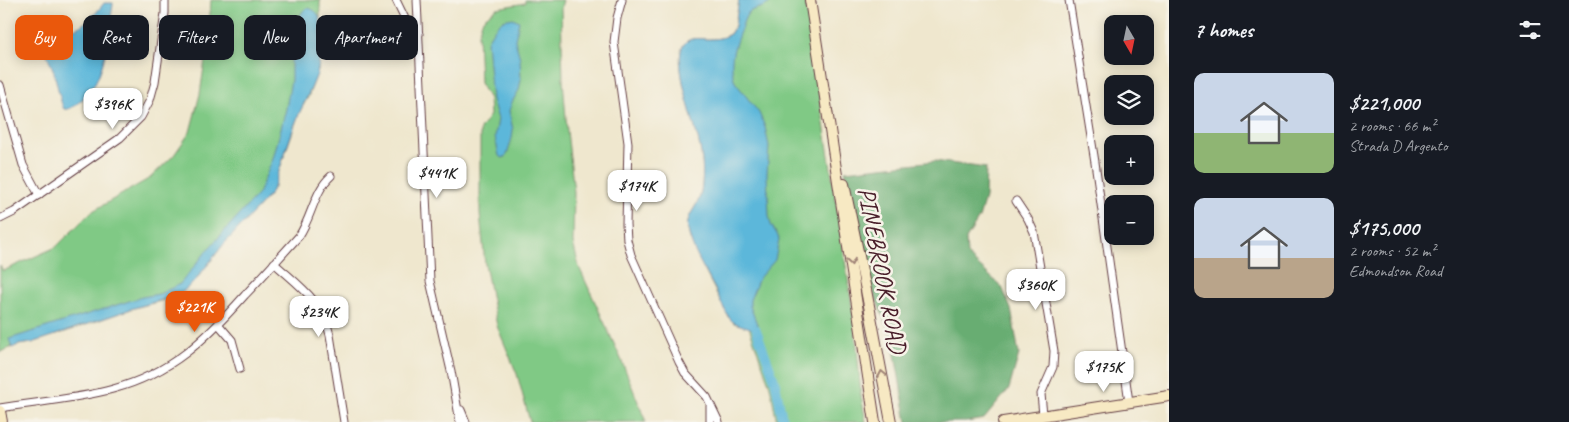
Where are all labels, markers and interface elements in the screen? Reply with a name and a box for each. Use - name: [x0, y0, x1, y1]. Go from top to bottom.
- chip: Buy: [15, 15, 73, 60]
- chip: Rent: [83, 15, 149, 60]
- chip: Filters: [159, 15, 234, 60]
- chip: New: [244, 15, 306, 60]
- chip: Apartment: [316, 15, 418, 60]
- north arrow: [1104, 15, 1154, 65]
- map controls: [1104, 15, 1154, 245]
- icon: filters: [1516, 16, 1544, 44]
- text: 7 homes: [1194, 17, 1253, 43]
- button: layers: [1104, 75, 1154, 125]
- pin: $396K: [78, 88, 148, 130]
- text: $221,000: [1349, 90, 1419, 116]
- icon: home: [1234, 93, 1294, 153]
- text: $396K: [94, 94, 132, 114]
- text: 2 rooms · 66 m²: [1349, 116, 1435, 136]
- button: +: [1104, 135, 1154, 185]
- text: Strada D Argento: [1349, 136, 1448, 156]
- pin: $441K: [402, 156, 472, 199]
- text: $441K: [419, 163, 455, 183]
- pin: $174K: [602, 170, 672, 212]
- text: $174K: [619, 176, 655, 196]
- street label: PINEBROOK ROAD: [850, 185, 914, 358]
- button: −: [1104, 195, 1154, 245]
- text: $175,000: [1349, 215, 1419, 241]
- icon: home: [1234, 218, 1294, 278]
- text: 2 rooms · 52 m²: [1349, 241, 1435, 261]
- one-way arrow: [845, 257, 855, 266]
- text: Edmondson Road: [1349, 261, 1442, 281]
- pin: $360K: [1001, 268, 1071, 311]
- text: $360K: [1017, 275, 1055, 295]
- pin: $221K: [160, 290, 230, 333]
- pin: $234K: [284, 296, 354, 338]
- text: $221K: [177, 297, 213, 317]
- text: $234K: [301, 302, 337, 322]
- pin: $175K: [1069, 350, 1139, 393]
- text: $175K: [1086, 357, 1122, 377]
- one-way arrow: [877, 370, 888, 379]

